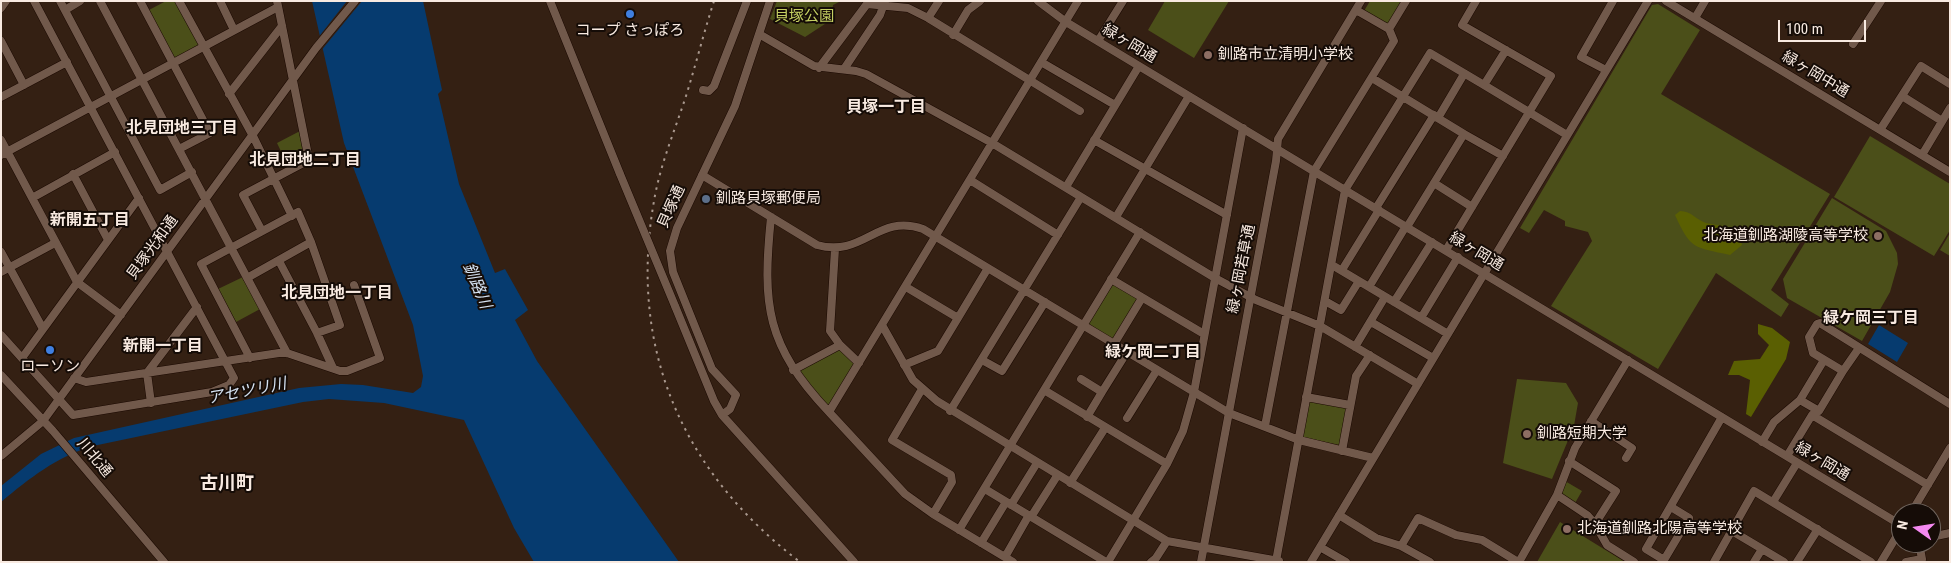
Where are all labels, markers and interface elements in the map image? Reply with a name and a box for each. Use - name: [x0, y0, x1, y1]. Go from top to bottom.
- marker: コープ さっぽろ: [624, 8, 636, 20]
- park label: 貝塚公園: [774, 8, 834, 26]
- scale bar: [1781, 10, 1868, 42]
- text: 100 m: [1786, 20, 1823, 38]
- street label: 緑ヶ岡通: [1099, 21, 1159, 67]
- place label: コープ さっぽろ: [576, 22, 684, 40]
- place label: 釧路市立清明小学校: [1218, 46, 1353, 64]
- street label: 緑ヶ岡中通: [1778, 48, 1852, 102]
- marker: 釧路市立清明小学校: [1202, 49, 1214, 61]
- district label: 貝塚一丁目: [846, 98, 926, 118]
- district label: 北見団地三丁目: [126, 119, 238, 139]
- district label: 北見団地二丁目: [249, 151, 361, 171]
- street label: 貝塚通: [655, 183, 689, 231]
- place label: 釧路貝塚郵便局: [716, 190, 821, 208]
- marker: 釧路貝塚郵便局: [700, 193, 712, 205]
- district label: 新開五丁目: [50, 211, 130, 231]
- street label: 貝塚光和通: [124, 212, 182, 284]
- street label: 緑ヶ岡若草通: [1225, 223, 1259, 315]
- place label: 北海道釧路湖陵高等学校: [1703, 227, 1868, 245]
- street label: 緑ヶ岡通: [1446, 229, 1506, 275]
- marker: 北海道釧路湖陵高等学校: [1872, 230, 1884, 242]
- water label: 釧路川: [458, 260, 494, 312]
- district label: 北見団地一丁目: [281, 284, 393, 304]
- district label: 緑ケ岡三丁目: [1823, 309, 1919, 329]
- district label: 新開一丁目: [123, 337, 203, 357]
- district label: 緑ケ岡二丁目: [1105, 343, 1201, 363]
- marker: ローソン: [44, 344, 56, 356]
- place label: ローソン: [20, 358, 80, 376]
- water label: アセツリ川: [206, 375, 288, 409]
- place label: 釧路短期大学: [1537, 425, 1627, 443]
- marker: 釧路短期大学: [1521, 428, 1533, 440]
- street label: 川北通: [73, 435, 115, 481]
- street label: 緑ヶ岡通: [1792, 439, 1852, 485]
- district label: 古川町: [200, 473, 254, 495]
- north arrow: [1891, 503, 1941, 553]
- text: N: [1894, 519, 1911, 531]
- place label: 北海道釧路北陽高等学校: [1577, 520, 1742, 538]
- marker: 北海道釧路北陽高等学校: [1561, 523, 1573, 535]

